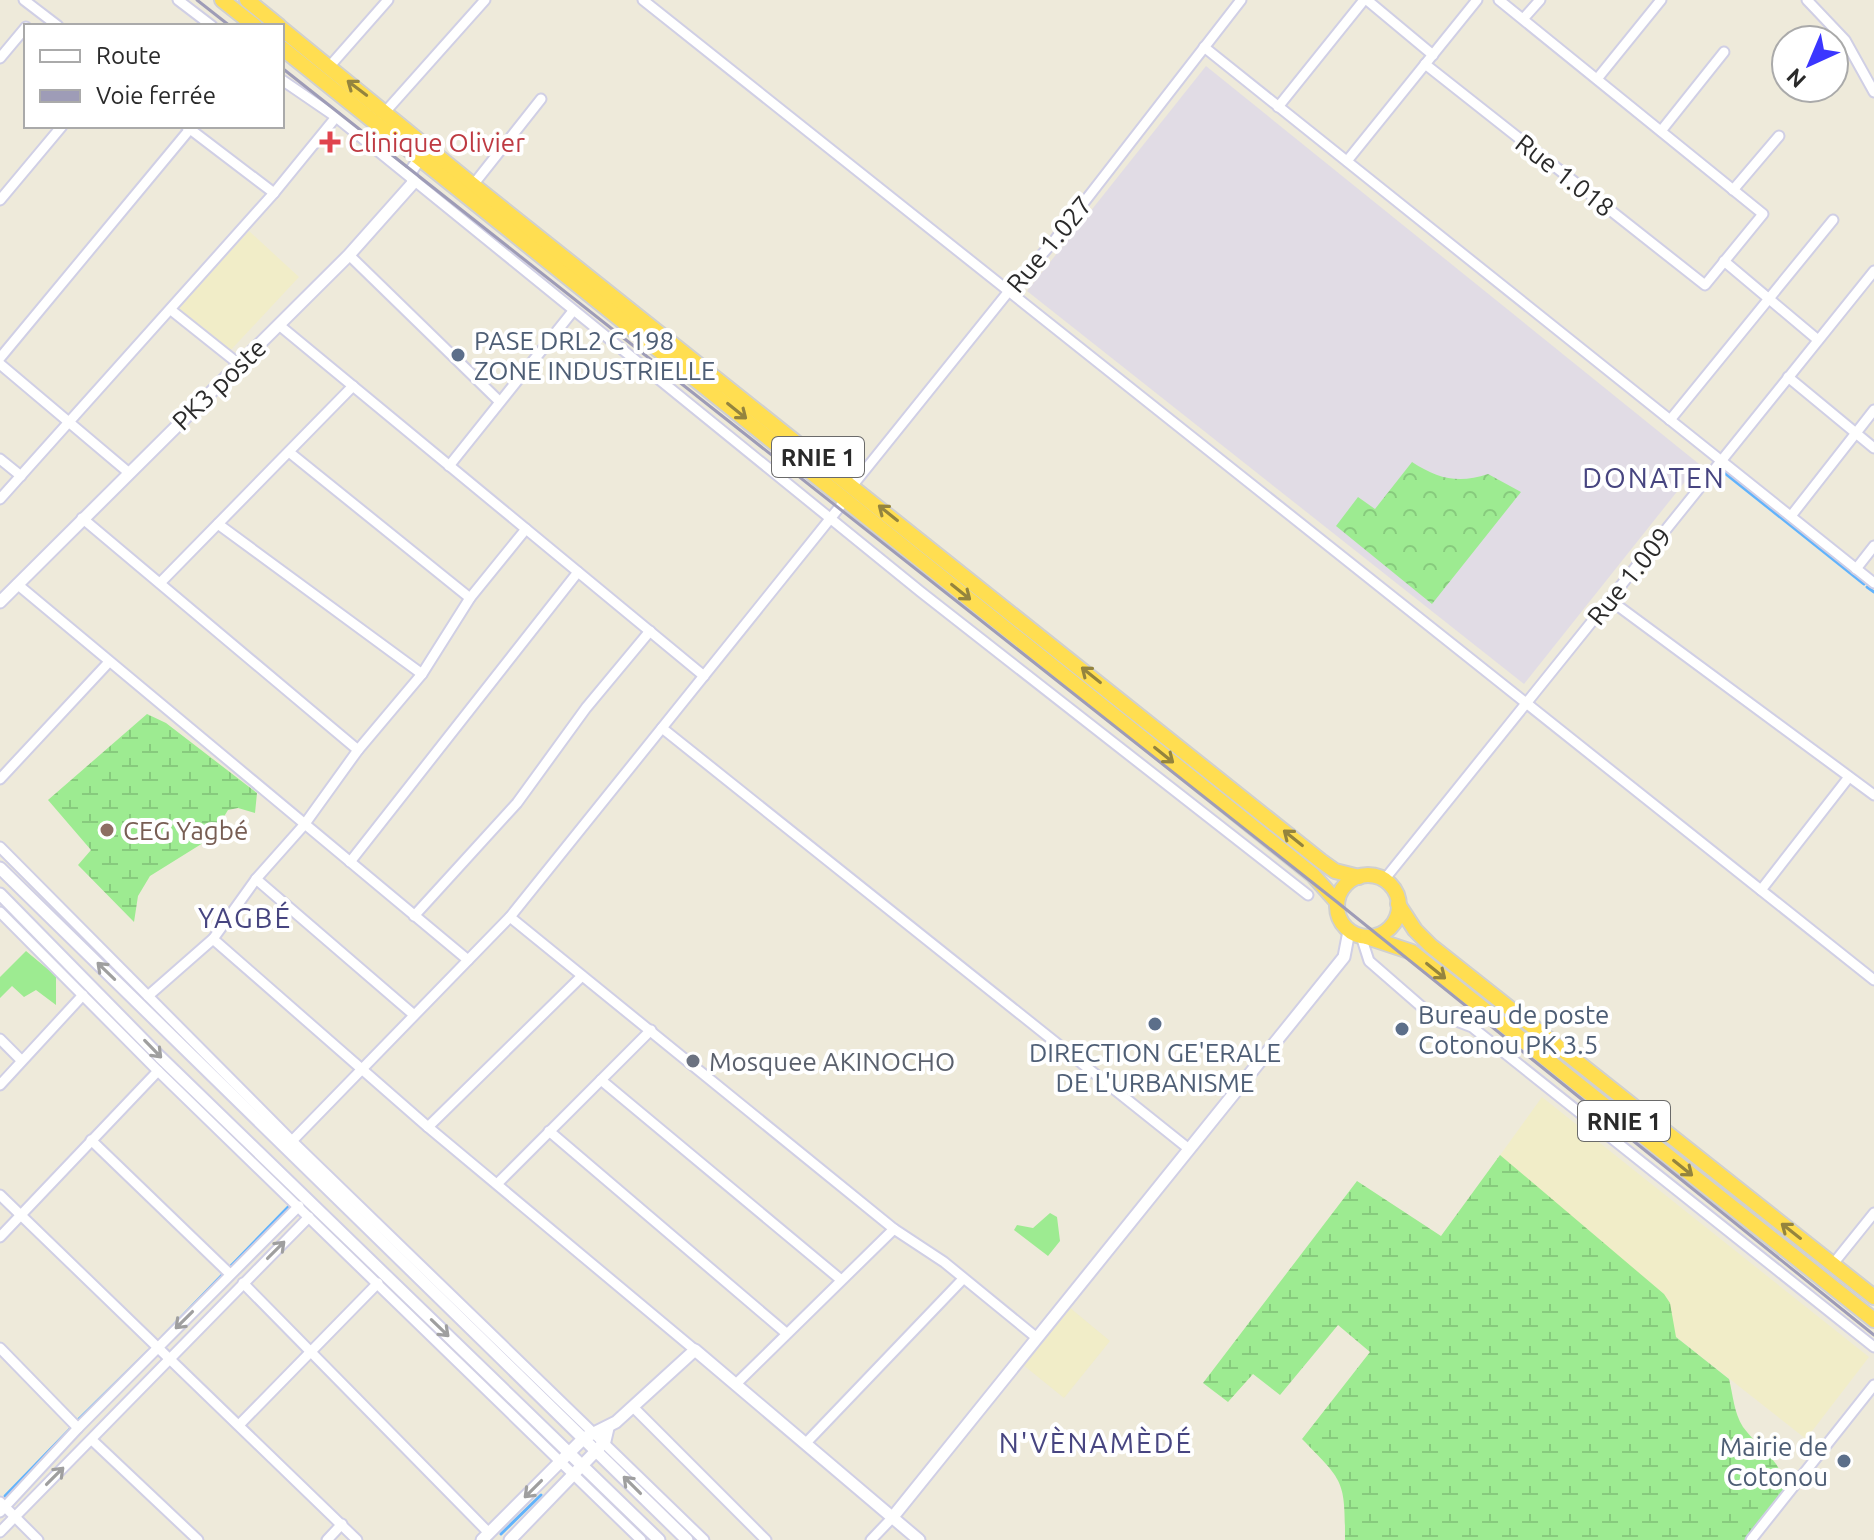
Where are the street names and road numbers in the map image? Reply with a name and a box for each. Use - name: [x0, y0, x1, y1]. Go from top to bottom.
- street label: Rue 1.018: [1510, 128, 1620, 222]
- street label: Rue 1.027: [1000, 190, 1098, 298]
- street label: PK3 poste: [166, 333, 272, 435]
- road number: RNIE 1: [772, 437, 864, 477]
- street label: Rue 1.009: [1581, 522, 1677, 630]
- road number: RNIE 1: [1578, 1101, 1670, 1141]

